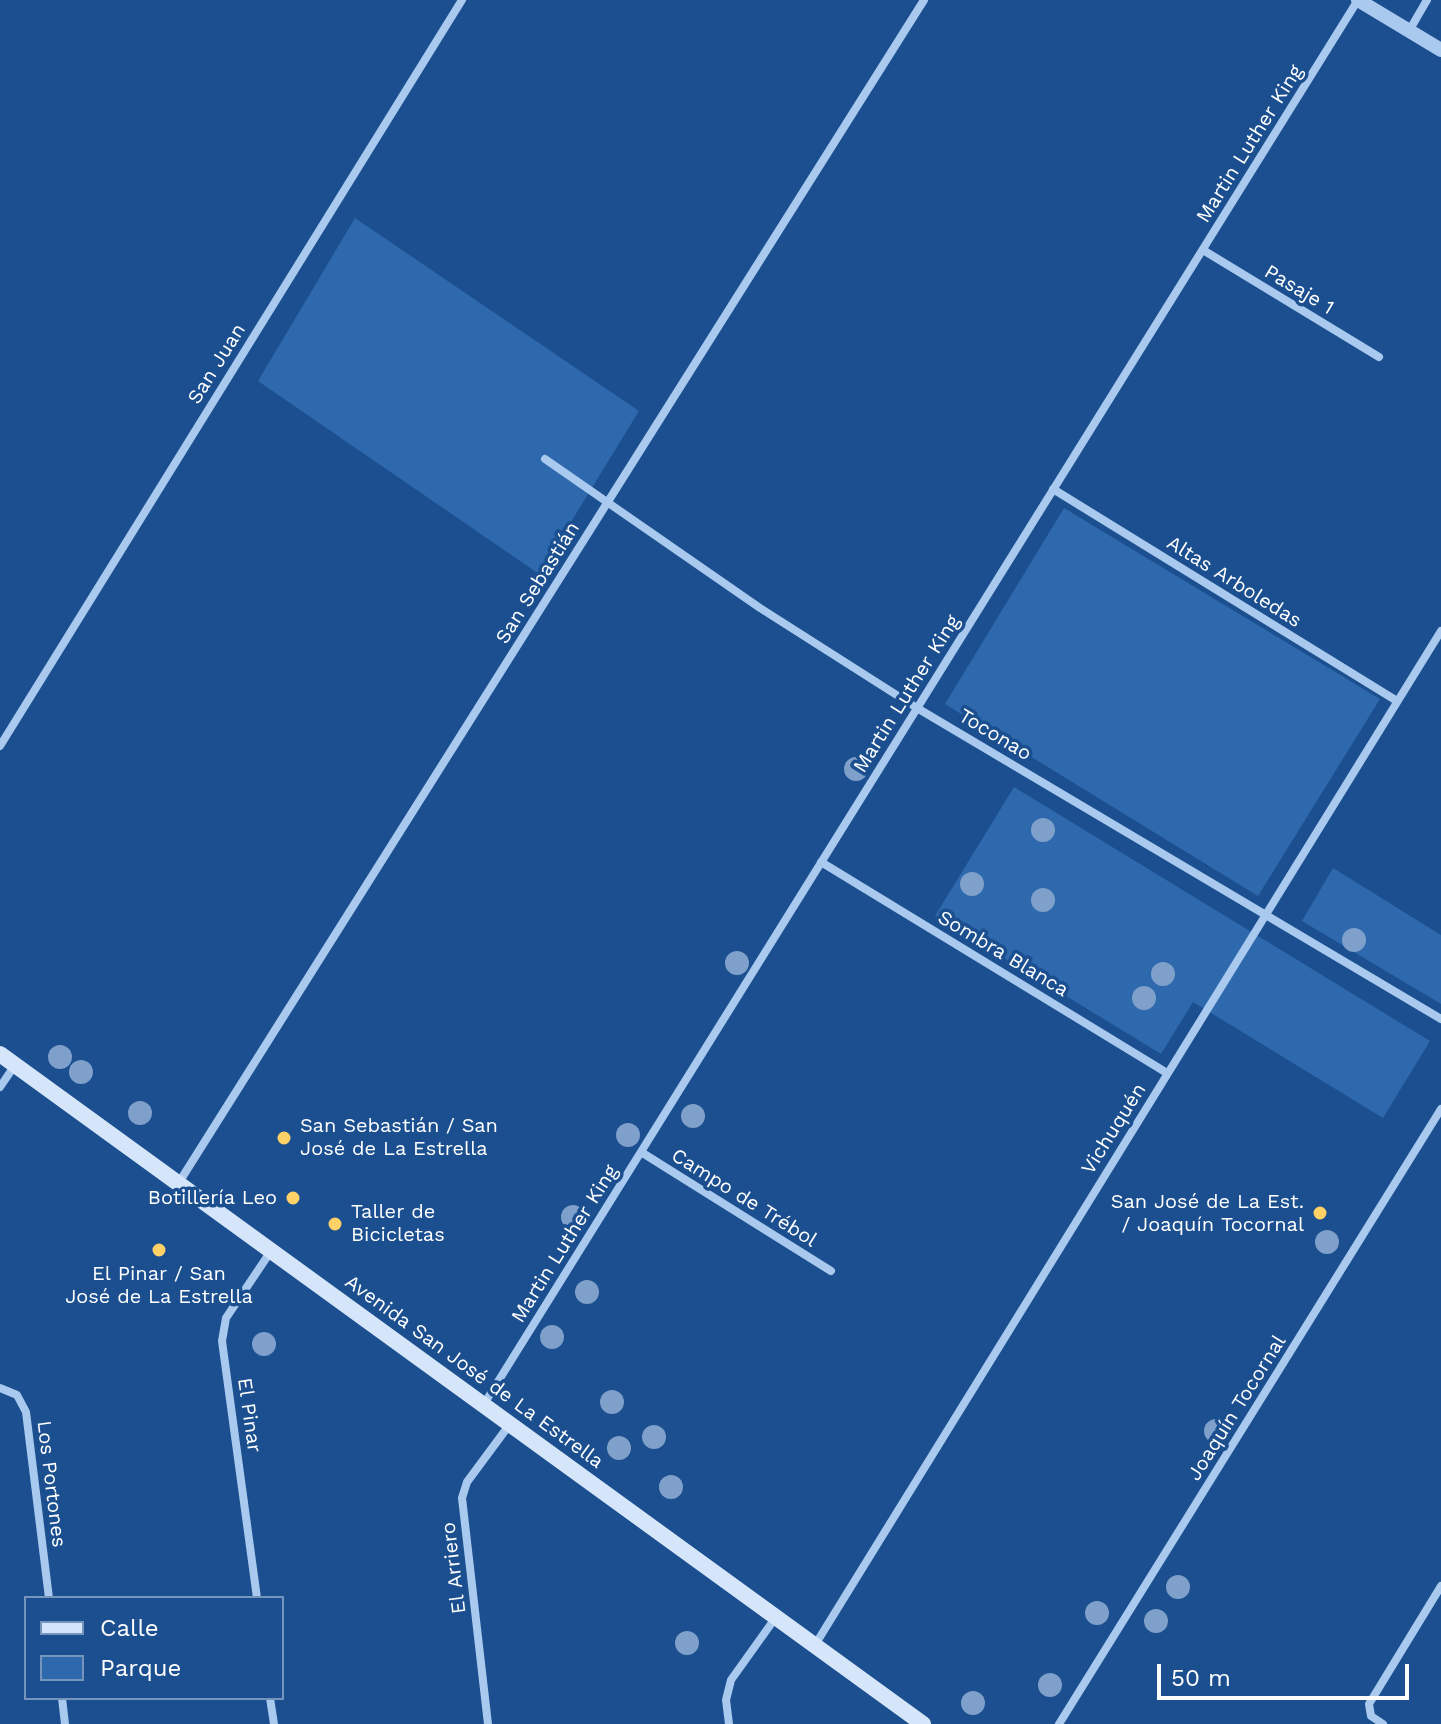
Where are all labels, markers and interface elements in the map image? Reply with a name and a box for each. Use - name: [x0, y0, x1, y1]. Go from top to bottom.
- street label: Martin Luther King: [1192, 61, 1308, 227]
- street label: Pasaje 1: [1260, 260, 1338, 320]
- street label: San Juan: [183, 319, 251, 409]
- street label: San Sebastián: [491, 518, 585, 648]
- street label: Altas Arboledas: [1162, 531, 1306, 633]
- street label: Martin Luther King: [849, 611, 965, 777]
- street label: Toconao: [954, 704, 1036, 766]
- street label: Sombra Blanca: [933, 906, 1073, 1002]
- street label: Vichuquén: [1077, 1079, 1151, 1179]
- place label: San Sebastián / San José de La Estrella: [300, 1114, 498, 1161]
- marker: San Sebastián / San José de La Estrella: [275, 1129, 293, 1147]
- street label: Campo de Trébol: [667, 1144, 821, 1252]
- street label: Martin Luther King: [507, 1161, 623, 1327]
- place label: Botillería Leo: [148, 1186, 277, 1210]
- marker: Botillería Leo: [284, 1189, 302, 1207]
- place label: San José de La Est. / Joaquín Tocornal: [1111, 1190, 1304, 1237]
- place label: Taller de Bicicletas: [351, 1200, 445, 1247]
- marker: San José de La Est. / Joaquín Tocornal: [1311, 1204, 1329, 1222]
- marker: Taller de Bicicletas: [326, 1215, 344, 1233]
- marker: El Pinar / San José de La Estrella: [150, 1241, 168, 1259]
- place label: El Pinar / San José de La Estrella: [65, 1262, 253, 1309]
- street label: Avenida San José de La Estrella: [340, 1270, 608, 1474]
- street label: Joaquín Tocornal: [1183, 1331, 1291, 1485]
- street label: El Pinar: [232, 1376, 266, 1454]
- street label: Los Portones: [31, 1419, 71, 1549]
- street label: El Arriero: [436, 1521, 472, 1615]
- legend: [24, 1596, 284, 1700]
- text: Calle: [100, 1614, 159, 1642]
- scale bar: [1161, 1648, 1413, 1698]
- text: Parque: [100, 1654, 181, 1682]
- text: 50 m: [1171, 1664, 1231, 1692]

